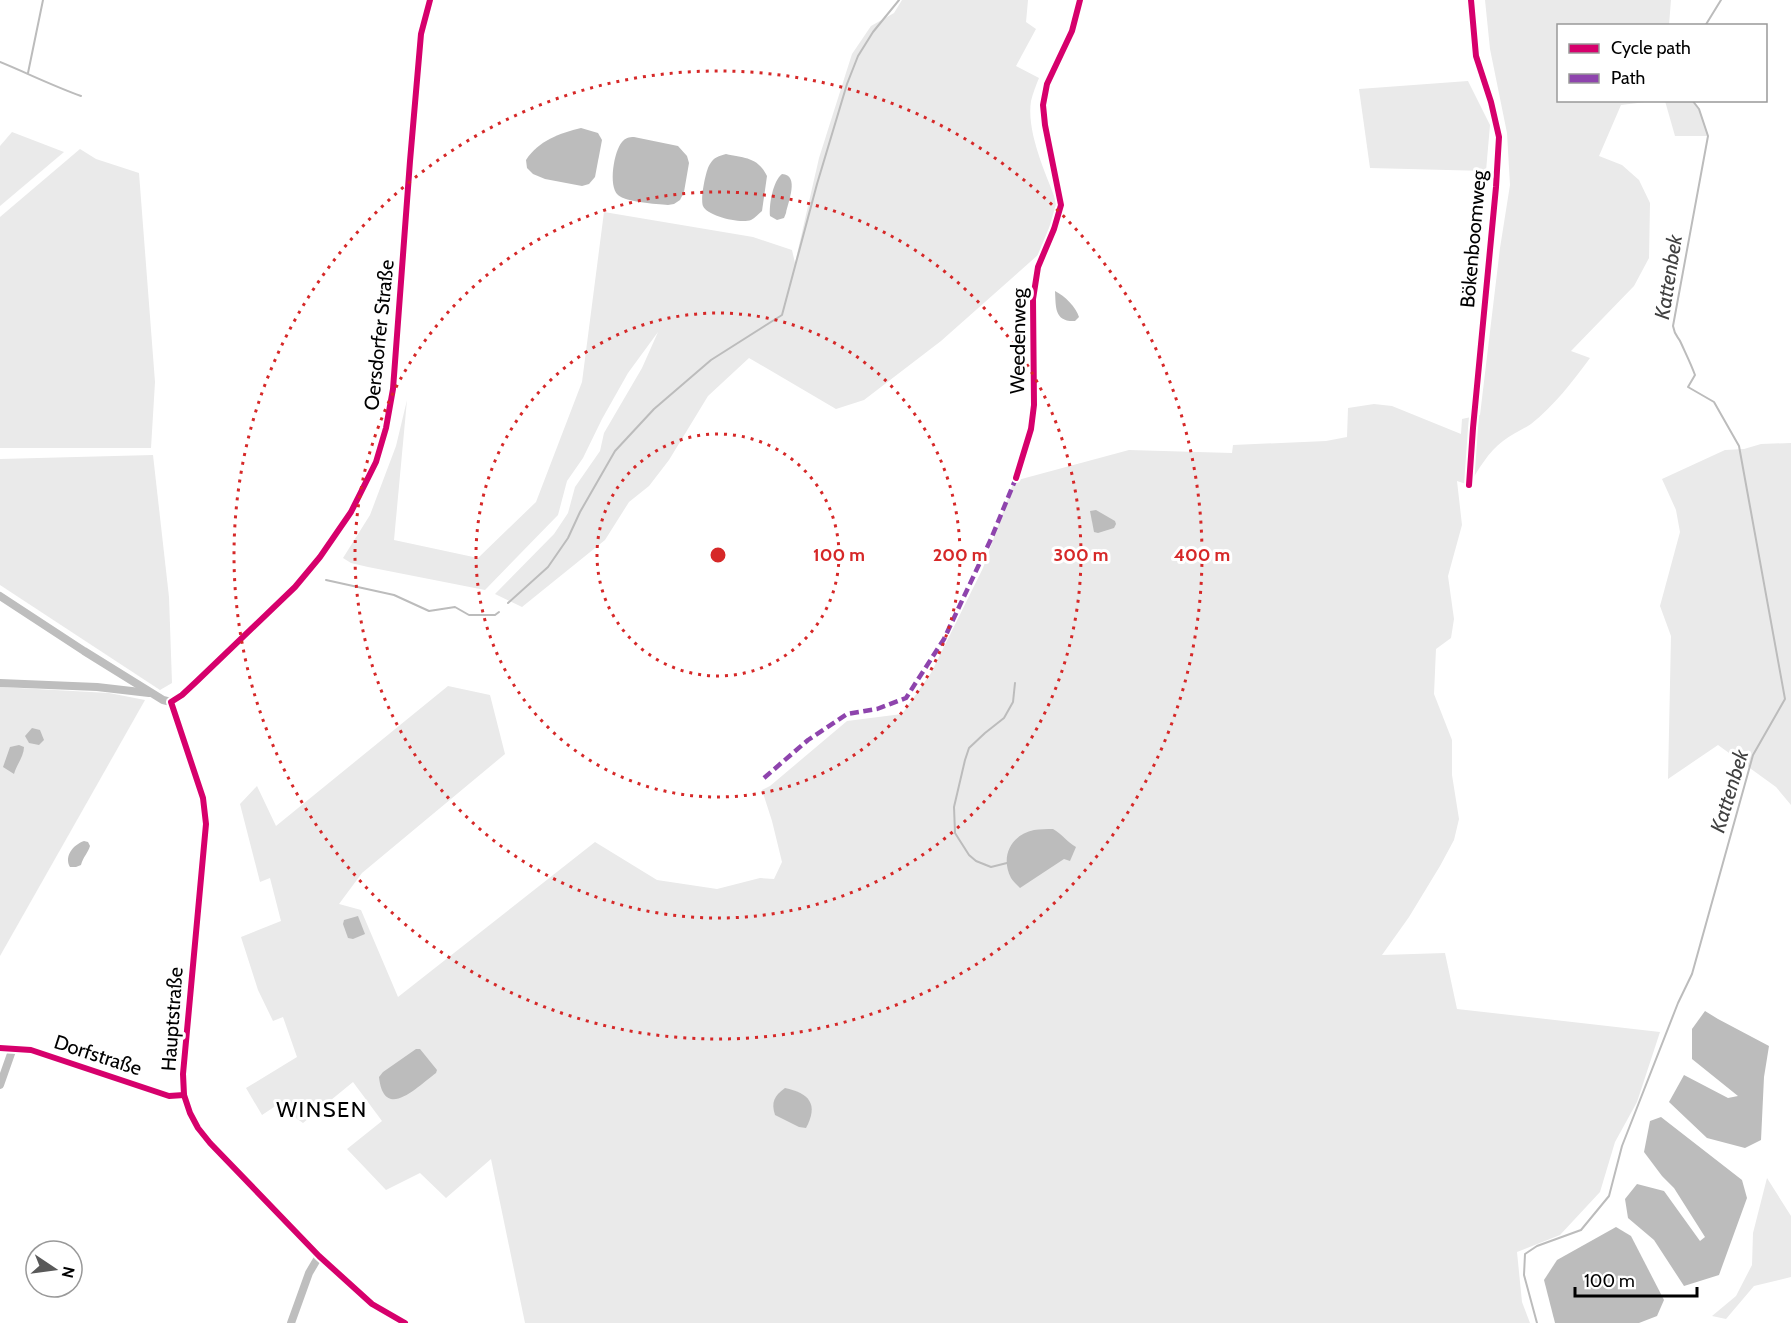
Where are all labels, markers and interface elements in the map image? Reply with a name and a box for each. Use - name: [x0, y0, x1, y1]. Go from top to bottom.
- legend: [1557, 24, 1767, 102]
- text: Cycle path: [1611, 37, 1691, 59]
- text: Path: [1611, 67, 1645, 89]
- street label: Bökenboomweg: [1455, 168, 1491, 309]
- water label: Kattenbek: [1649, 232, 1687, 321]
- street label: Oersdorfer Straße: [359, 258, 399, 412]
- street label: Weedenweg: [1005, 287, 1031, 394]
- text: 100 m: [813, 544, 865, 566]
- text: 200 m: [933, 544, 987, 566]
- text: 300 m: [1054, 544, 1108, 566]
- text: 400 m: [1174, 544, 1230, 566]
- centre of rings: [708, 545, 728, 565]
- water label: Kattenbek: [1705, 746, 1754, 835]
- street label: Hauptstraße: [156, 966, 188, 1072]
- street label: Dorfstraße: [51, 1030, 145, 1080]
- district label: WINSEN: [276, 1096, 368, 1123]
- north arrow: [24, 1239, 84, 1299]
- scale bar: [1575, 1260, 1696, 1298]
- text: N: [58, 1265, 79, 1280]
- text: 100 m: [1584, 1270, 1635, 1292]

